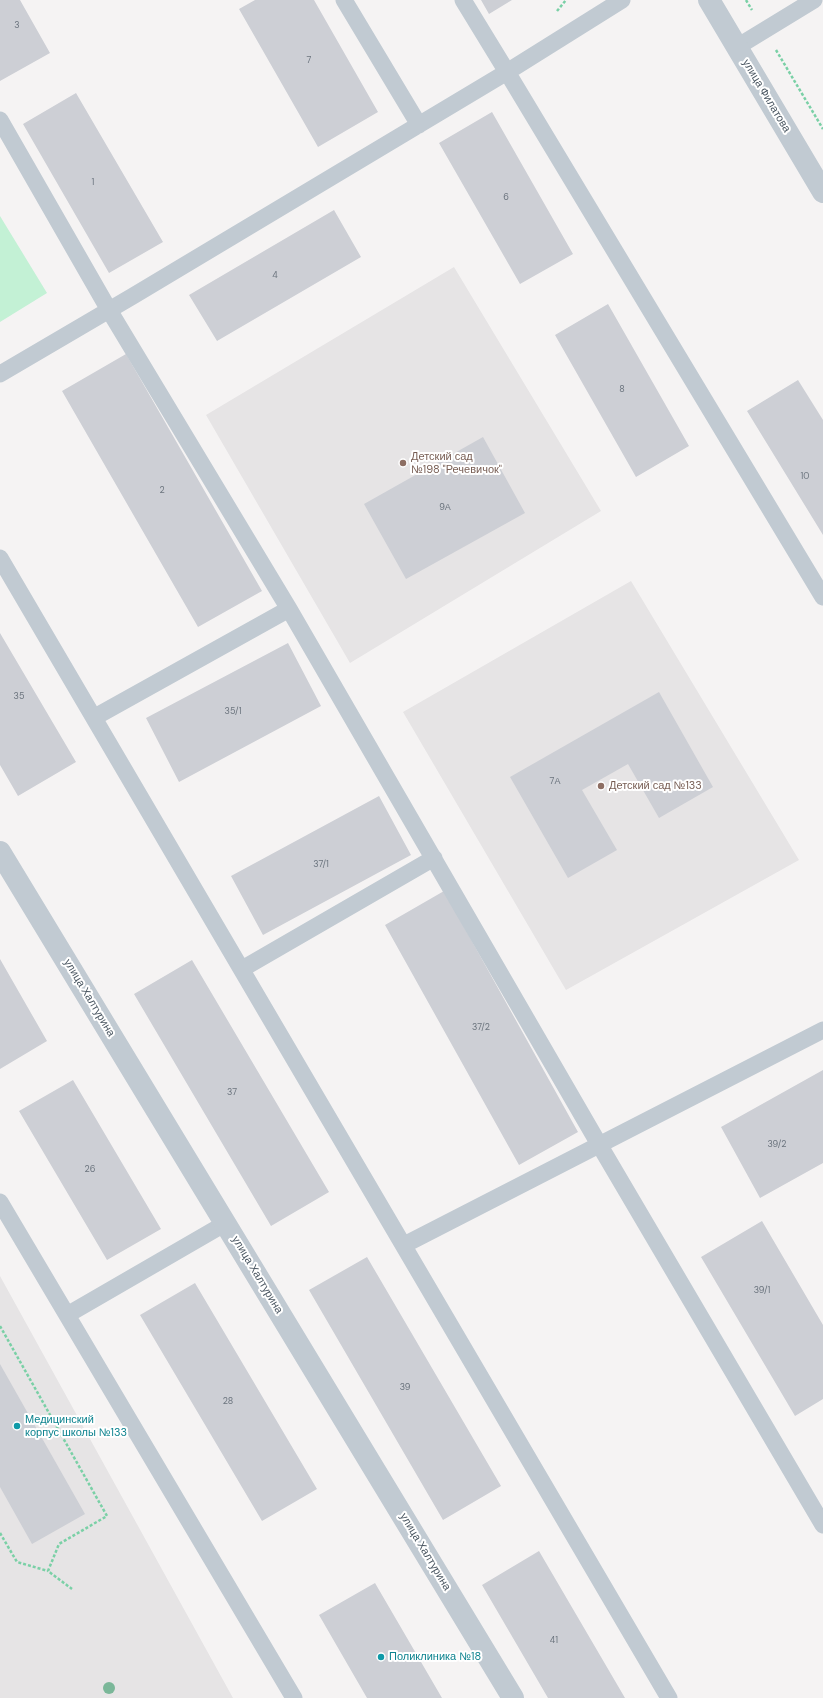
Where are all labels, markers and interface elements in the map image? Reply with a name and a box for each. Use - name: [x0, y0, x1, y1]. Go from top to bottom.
- house number: 3: [14, 21, 20, 31]
- house number: 7: [307, 56, 311, 66]
- street label: улица Филатова: [739, 57, 793, 135]
- house number: 1: [92, 178, 94, 188]
- house number: 6: [503, 193, 509, 203]
- house number: 4: [272, 271, 278, 281]
- house number: 8: [619, 385, 625, 395]
- place label: Детский сад №198 "Речевичок": [411, 450, 502, 476]
- marker: Детский сад №198 "Речевичок": [398, 458, 408, 468]
- house number: 10: [801, 472, 809, 482]
- house number: 2: [159, 486, 165, 496]
- house number: 9А: [439, 503, 451, 513]
- house number: 35: [14, 692, 24, 702]
- house number: 35/1: [225, 707, 241, 717]
- house number: 7А: [550, 777, 560, 787]
- place label: Детский сад №133: [609, 779, 702, 793]
- marker: Детский сад №133: [596, 781, 606, 791]
- house number: 37/1: [313, 860, 329, 870]
- street label: улица Халтурина: [61, 957, 117, 1039]
- house number: 37/2: [472, 1023, 490, 1033]
- house number: 37: [227, 1088, 237, 1098]
- house number: 39/2: [768, 1140, 786, 1150]
- house number: 26: [85, 1165, 95, 1175]
- street label: улица Халтурина: [229, 1234, 285, 1316]
- house number: 39/1: [754, 1286, 770, 1296]
- house number: 39: [400, 1383, 410, 1393]
- house number: 28: [223, 1397, 233, 1407]
- place label: Медицинский корпус школы №133: [25, 1413, 127, 1439]
- marker: Медицинский корпус школы №133: [12, 1421, 22, 1431]
- street label: улица Халтурина: [397, 1511, 453, 1593]
- house number: 41: [550, 1636, 558, 1646]
- place label: Поликлиника №18: [389, 1650, 481, 1664]
- marker: Поликлиника №18: [376, 1652, 386, 1662]

